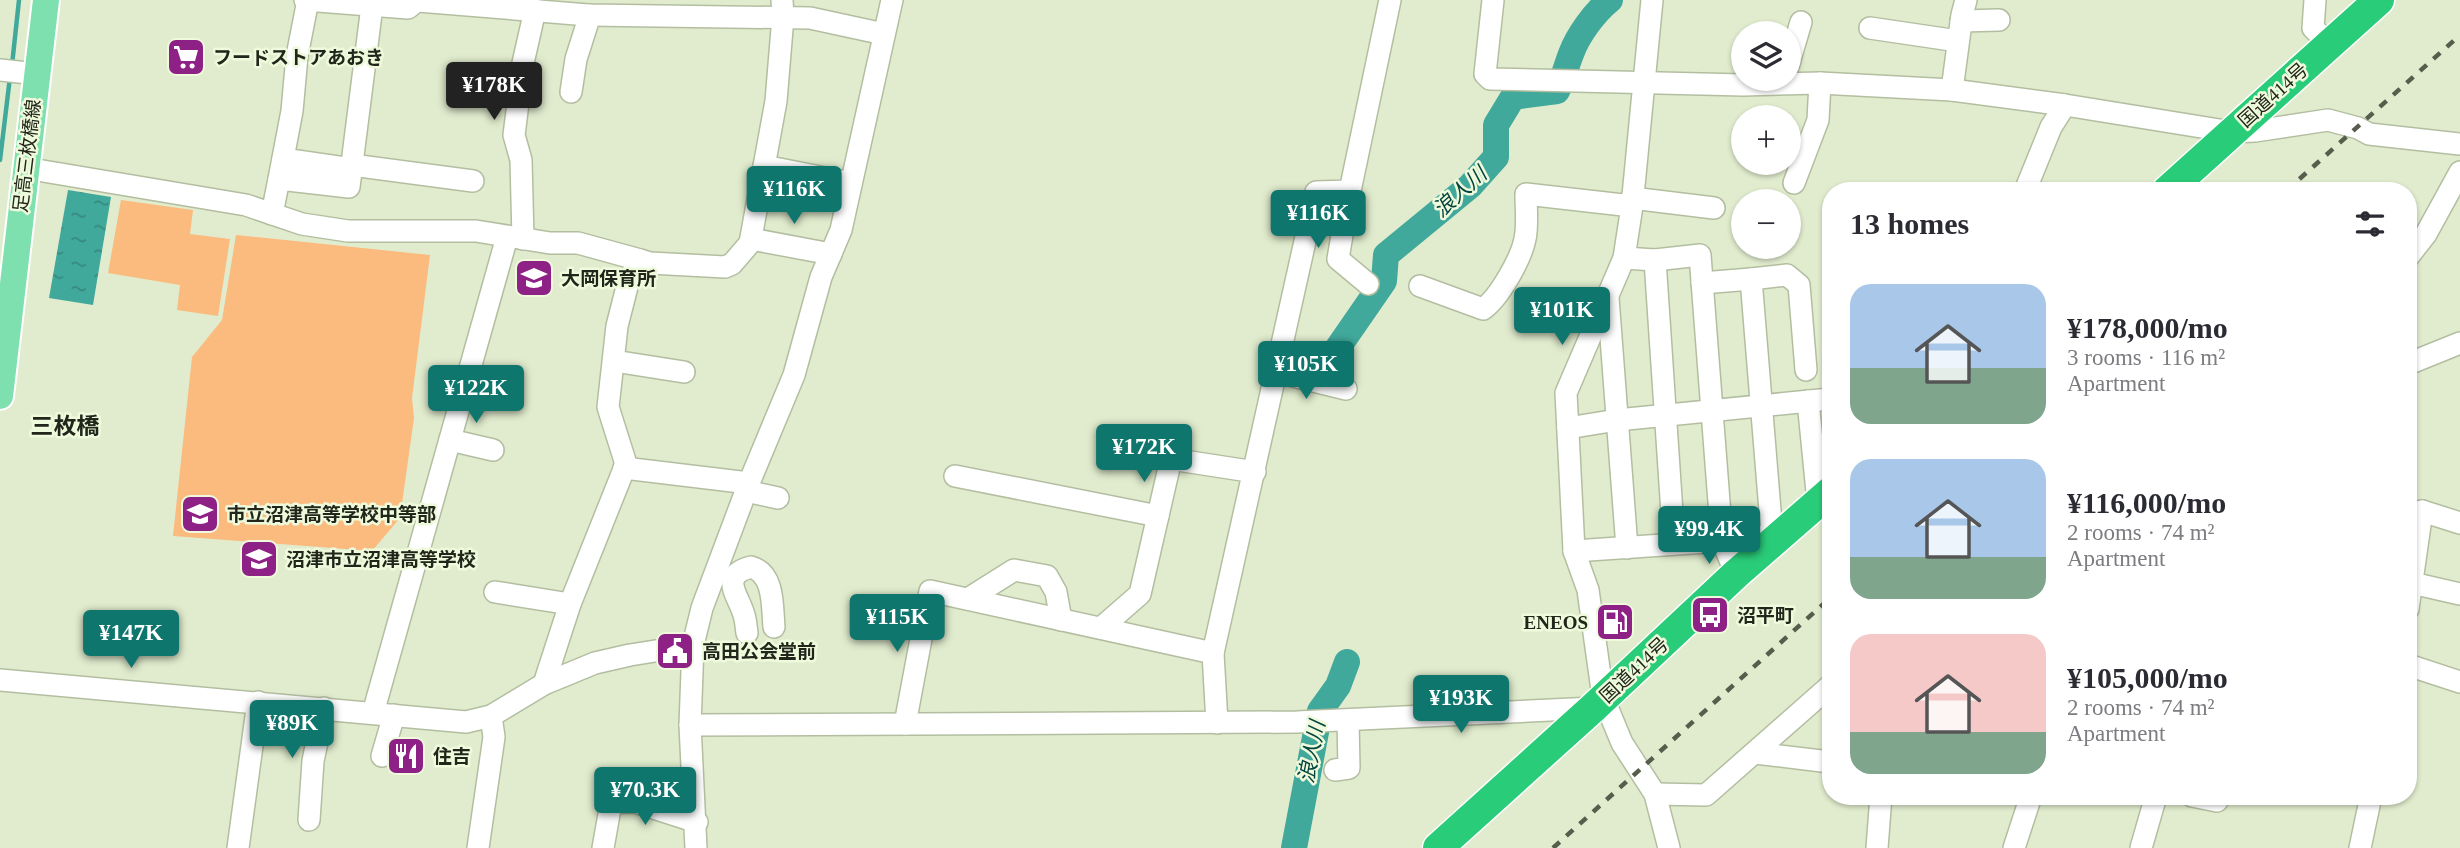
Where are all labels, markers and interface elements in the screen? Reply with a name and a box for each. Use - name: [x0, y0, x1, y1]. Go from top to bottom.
- map controls: [1731, 21, 1801, 259]
- button: layers: [1731, 21, 1801, 91]
- supermarket icon: フードストアあおき: [165, 36, 207, 78]
- place label: フードストアあおき: [213, 47, 384, 68]
- street label: 国道414号: [2234, 59, 2312, 131]
- pin: ¥178K: [445, 62, 543, 122]
- text: ¥178K: [462, 72, 526, 97]
- street label: 足高三枚橋線: [10, 98, 44, 214]
- button: +: [1731, 105, 1801, 175]
- water label: 浪人川: [1429, 161, 1493, 222]
- pin: ¥116K: [745, 166, 843, 226]
- text: ¥116K: [763, 176, 825, 201]
- button: −: [1731, 189, 1801, 259]
- pin: ¥116K: [1269, 190, 1367, 250]
- text: ¥116K: [1287, 200, 1349, 225]
- icon: filters: [2351, 205, 2389, 243]
- text: 13 homes: [1850, 207, 1969, 240]
- school or university icon: 大岡保育所: [513, 257, 555, 299]
- place label: 大岡保育所: [561, 268, 656, 289]
- pin: ¥101K: [1513, 288, 1611, 347]
- text: ¥101K: [1530, 297, 1594, 322]
- text: ¥178,000/mo: [2067, 311, 2228, 344]
- icon: home: [1906, 312, 1990, 396]
- pin: ¥105K: [1257, 342, 1355, 401]
- text: 3 rooms · 116 m²: [2067, 345, 2225, 370]
- text: ¥105K: [1274, 351, 1338, 376]
- pin: ¥122K: [427, 366, 525, 425]
- text: Apartment: [2067, 371, 2165, 396]
- text: ¥122K: [444, 375, 508, 400]
- district label: 三枚橋: [31, 414, 100, 439]
- pin: ¥172K: [1095, 424, 1193, 484]
- text: ¥172K: [1112, 434, 1176, 459]
- text: ¥116,000/mo: [2067, 486, 2226, 519]
- icon: home: [1906, 487, 1990, 571]
- school or university icon: 市立沼津高等学校中等部: [179, 493, 221, 535]
- place label: 市立沼津高等学校中等部: [227, 504, 436, 525]
- pin: ¥99.4K: [1652, 506, 1766, 566]
- text: ¥99.4K: [1674, 516, 1744, 541]
- text: 2 rooms · 74 m²: [2067, 520, 2214, 545]
- school or university icon: 沼津市立沼津高等学校: [238, 538, 280, 580]
- text: Apartment: [2067, 546, 2165, 571]
- place label: 沼津市立沼津高等学校: [286, 549, 476, 570]
- pin: ¥115K: [848, 594, 946, 654]
- bus stop icon: 沼平町: [1689, 594, 1731, 636]
- fuel station icon: ENEOS: [1594, 601, 1636, 643]
- text: ¥115K: [866, 604, 928, 629]
- place label: 沼平町: [1737, 605, 1794, 626]
- pin: ¥147K: [82, 610, 180, 670]
- place label: ENEOS: [1524, 612, 1588, 633]
- text: ¥147K: [99, 620, 163, 645]
- public building icon: 高田公会堂前: [654, 630, 696, 672]
- street label: 国道414号: [1596, 633, 1672, 707]
- place label: 高田公会堂前: [702, 641, 816, 662]
- text: ¥105,000/mo: [2067, 661, 2228, 694]
- icon: home: [1906, 662, 1990, 746]
- pin: ¥193K: [1412, 676, 1510, 735]
- text: ¥193K: [1429, 685, 1493, 710]
- text: 2 rooms · 74 m²: [2067, 695, 2214, 720]
- pin: ¥89K: [251, 700, 333, 760]
- text: ¥89K: [266, 710, 318, 735]
- water label: 浪人川: [1294, 717, 1330, 785]
- text: Apartment: [2067, 721, 2165, 746]
- restaurant icon: 住吉: [385, 735, 427, 777]
- place label: 住吉: [433, 746, 471, 767]
- pin: ¥70.3K: [588, 768, 702, 827]
- text: ¥70.3K: [610, 777, 680, 802]

